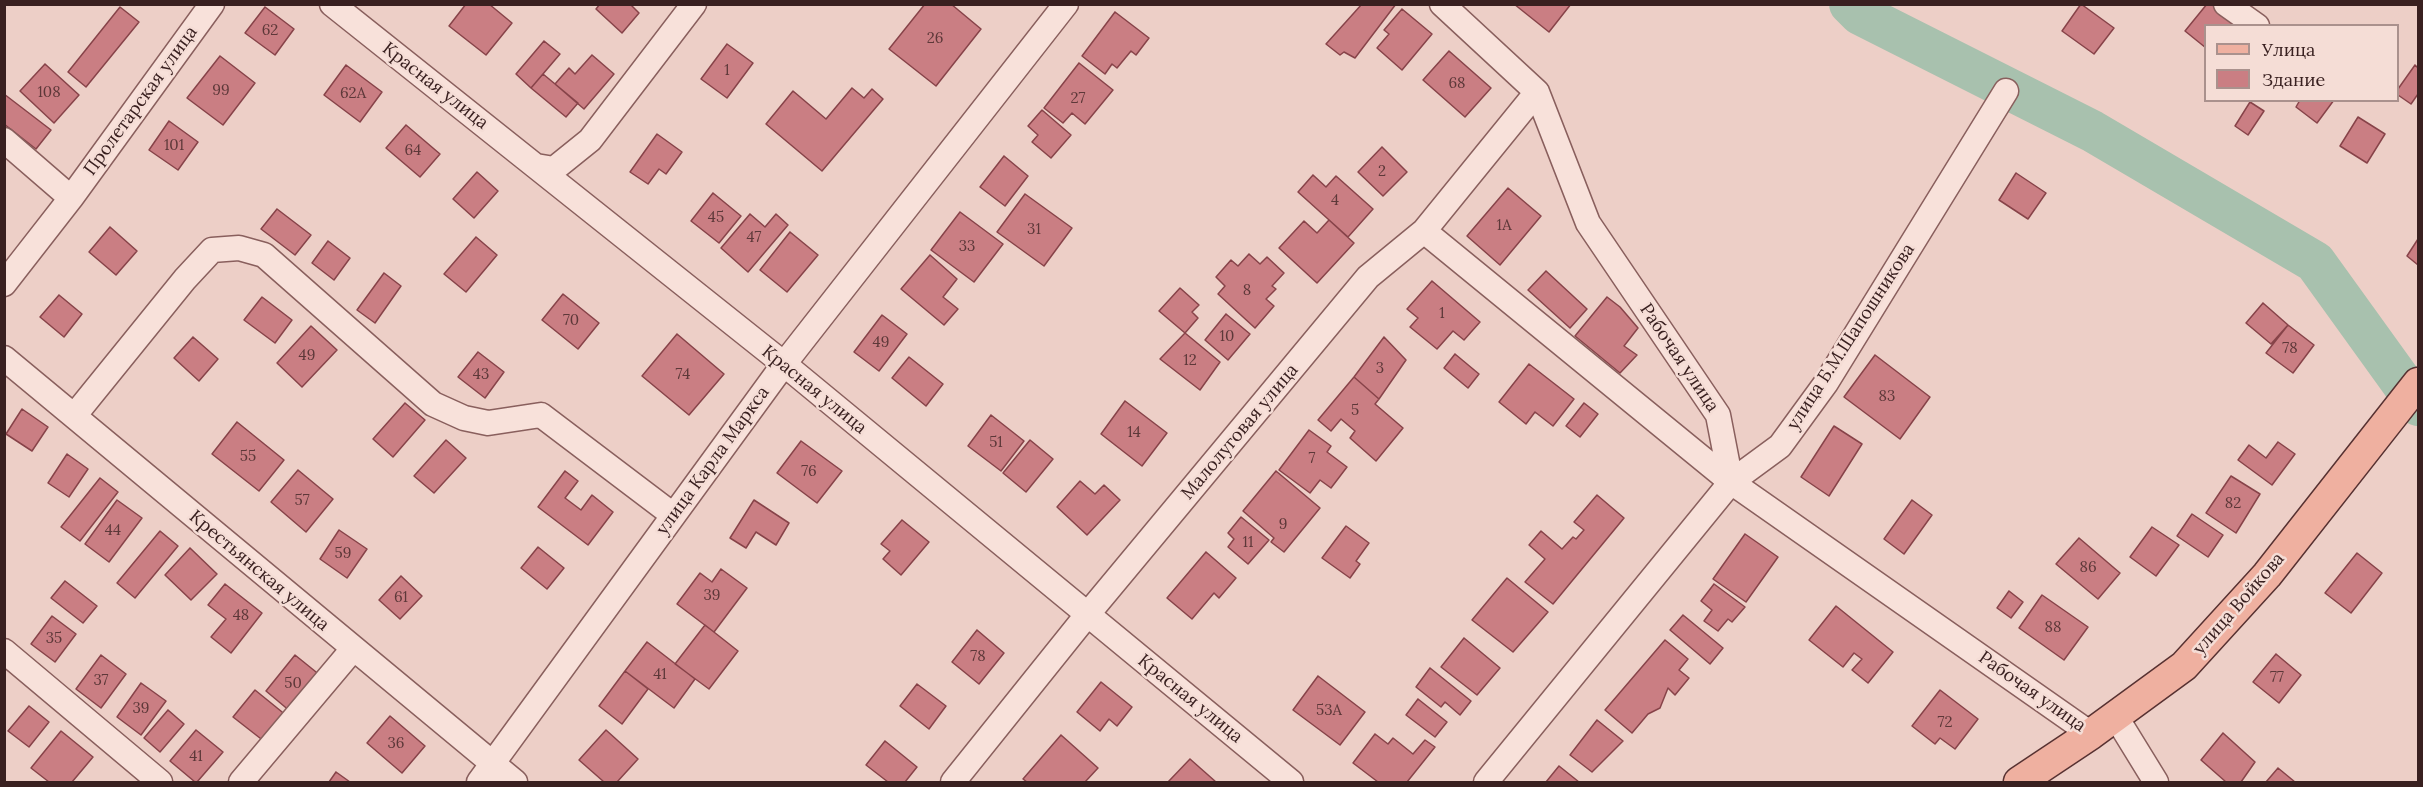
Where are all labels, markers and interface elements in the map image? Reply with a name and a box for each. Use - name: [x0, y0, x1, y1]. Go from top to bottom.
- street label: Пролетарская улица: [80, 22, 202, 180]
- house number: 62: [262, 22, 278, 40]
- legend: [2204, 24, 2399, 102]
- house number: 26: [927, 30, 943, 48]
- street label: Красная улица: [378, 38, 492, 134]
- text: Улица: [2262, 38, 2315, 61]
- house number: 1: [724, 62, 730, 80]
- text: Здание: [2262, 68, 2325, 91]
- house number: 68: [1448, 75, 1466, 93]
- house number: 99: [212, 82, 230, 100]
- house number: 108: [37, 84, 61, 102]
- house number: 62А: [340, 85, 366, 103]
- house number: 27: [1071, 90, 1085, 108]
- house number: 101: [164, 137, 184, 155]
- house number: 64: [405, 142, 421, 160]
- house number: 2: [1378, 163, 1386, 181]
- house number: 4: [1331, 192, 1339, 210]
- house number: 45: [708, 209, 724, 227]
- house number: 1А: [1496, 217, 1512, 235]
- house number: 31: [1027, 221, 1041, 239]
- house number: 47: [746, 229, 762, 247]
- house number: 33: [959, 238, 975, 256]
- street label: улица Б.М.Шапошникова: [1783, 240, 1919, 434]
- house number: 8: [1243, 282, 1251, 300]
- street label: Рабочая улица: [1635, 300, 1723, 416]
- house number: 1: [1439, 305, 1445, 323]
- house number: 70: [563, 312, 579, 330]
- house number: 10: [1220, 328, 1234, 346]
- house number: 49: [873, 334, 889, 352]
- house number: 78: [2282, 340, 2298, 358]
- street label: Красная улица: [757, 341, 871, 439]
- house number: 49: [299, 347, 315, 365]
- house number: 12: [1183, 352, 1197, 370]
- street label: Малолуговая улица: [1177, 360, 1303, 504]
- house number: 3: [1376, 360, 1384, 378]
- house number: 43: [473, 366, 489, 384]
- house number: 74: [676, 366, 690, 384]
- street label: улица Карла Маркса: [652, 382, 774, 540]
- house number: 83: [1879, 388, 1895, 406]
- house number: 5: [1351, 402, 1359, 420]
- house number: 14: [1127, 424, 1141, 442]
- house number: 51: [989, 434, 1003, 452]
- house number: 55: [240, 448, 256, 466]
- house number: 7: [1309, 450, 1315, 468]
- house number: 76: [801, 463, 817, 481]
- house number: 57: [294, 492, 310, 510]
- house number: 82: [2225, 495, 2241, 513]
- street label: Крестьянская улица: [185, 506, 333, 636]
- house number: 9: [1279, 516, 1287, 534]
- house number: 44: [105, 522, 121, 540]
- house number: 11: [1243, 534, 1253, 552]
- house number: 59: [335, 545, 351, 563]
- street label: улица Войкова: [2189, 549, 2289, 659]
- house number: 86: [2079, 559, 2097, 577]
- house number: 39: [703, 587, 721, 605]
- house number: 61: [394, 589, 408, 607]
- house number: 48: [233, 607, 249, 625]
- house number: 88: [2045, 619, 2061, 637]
- house number: 35: [46, 630, 62, 648]
- street label: Рабочая улица: [1974, 647, 2090, 737]
- house number: 78: [970, 648, 986, 666]
- street label: Красная улица: [1133, 650, 1247, 748]
- house number: 41: [653, 666, 667, 684]
- house number: 77: [2270, 669, 2284, 687]
- house number: 37: [94, 672, 108, 690]
- house number: 50: [284, 675, 302, 693]
- house number: 39: [132, 700, 150, 718]
- house number: 53А: [1316, 702, 1342, 720]
- house number: 72: [1938, 714, 1952, 732]
- house number: 36: [387, 735, 405, 753]
- house number: 41: [189, 748, 203, 766]

